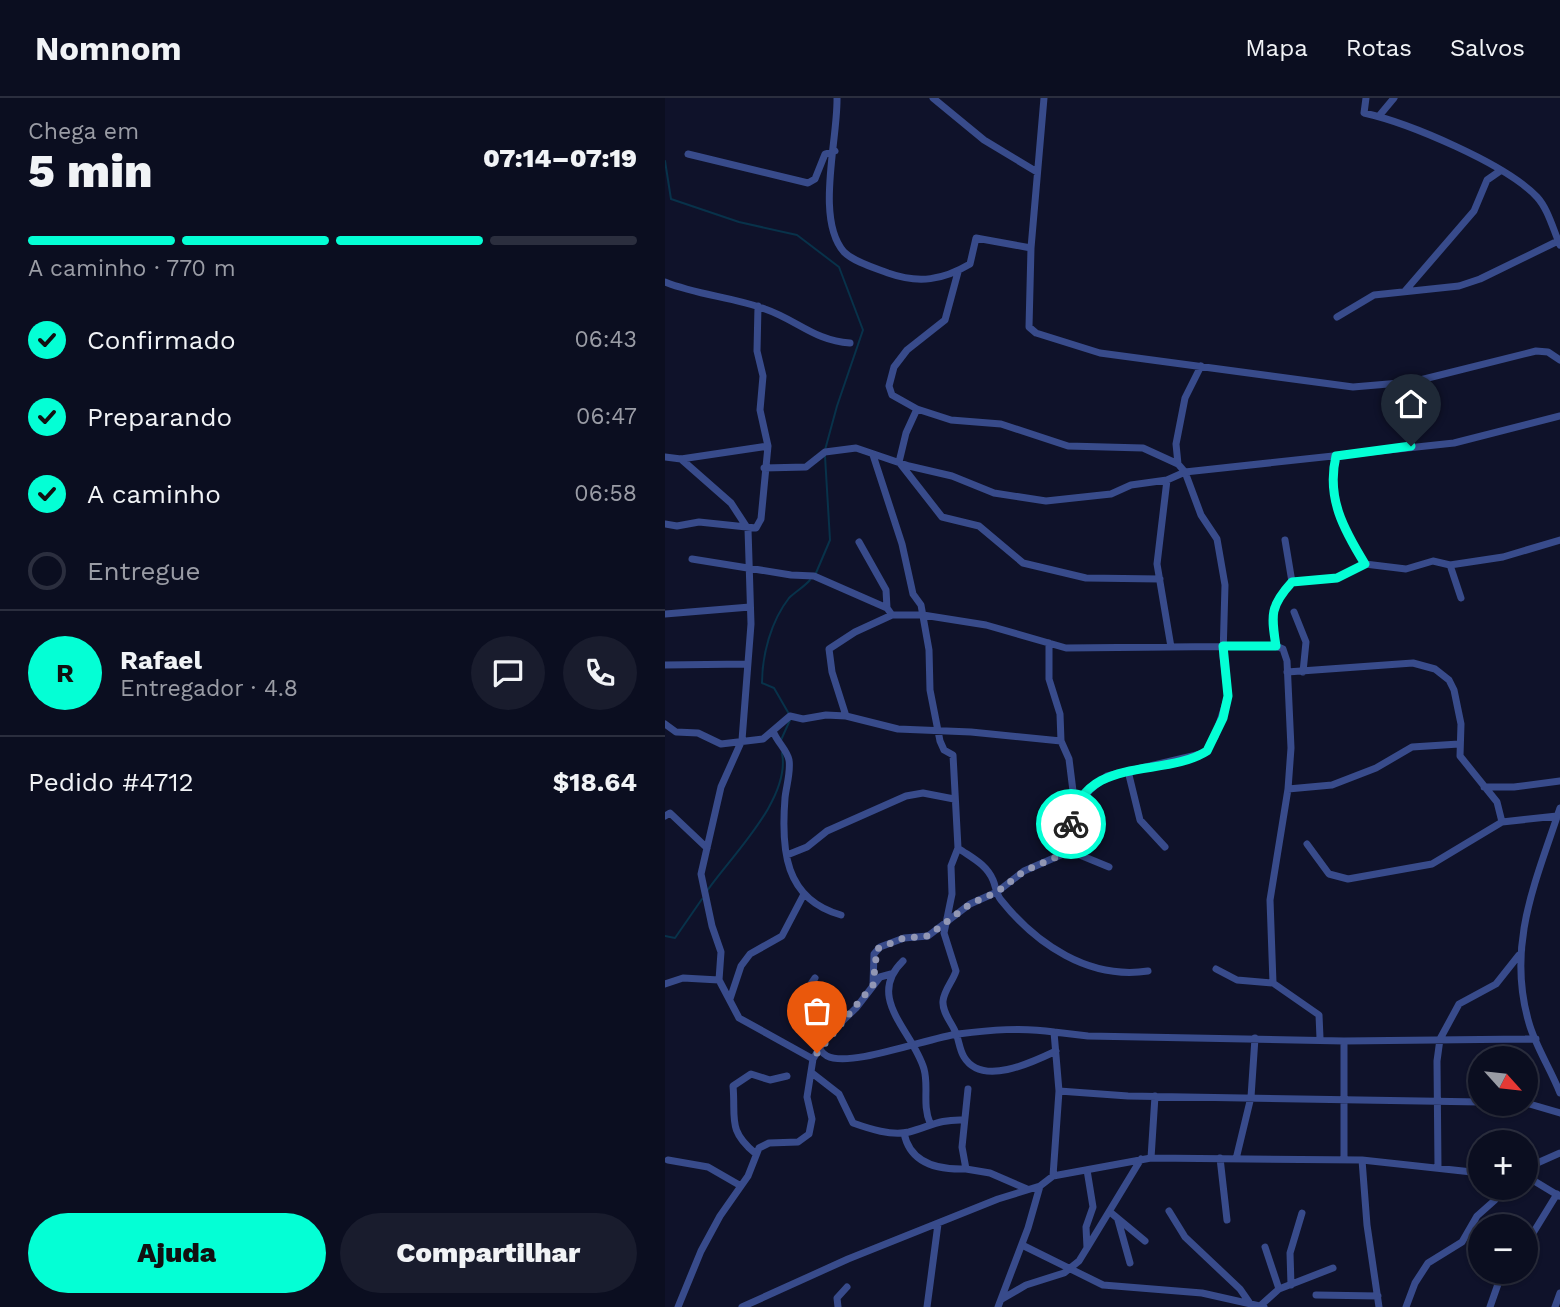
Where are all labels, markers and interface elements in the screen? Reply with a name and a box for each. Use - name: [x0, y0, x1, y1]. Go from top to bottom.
- text: Nomnom: [35, 29, 181, 68]
- text: Mapa: [1245, 34, 1308, 62]
- text: Rotas: [1346, 34, 1412, 62]
- text: Salvos: [1450, 34, 1525, 62]
- text: Chega em: [28, 118, 139, 145]
- text: 07:14–07:19: [483, 143, 637, 173]
- text: 5 min: [28, 144, 153, 198]
- text: A caminho · 770 m: [28, 255, 236, 282]
- icon: check: [28, 321, 66, 359]
- text: Confirmado: [87, 325, 236, 355]
- text: 06:43: [574, 326, 637, 353]
- pin: [1381, 374, 1441, 446]
- icon: home: [1392, 385, 1430, 423]
- icon: check: [28, 398, 66, 436]
- text: Preparando: [87, 402, 232, 432]
- text: 06:47: [576, 403, 637, 430]
- icon: check: [28, 475, 66, 513]
- text: A caminho: [87, 479, 221, 509]
- text: 06:58: [574, 480, 637, 507]
- text: Entregue: [87, 556, 200, 586]
- button: chat: [471, 636, 545, 710]
- button: phone: [563, 636, 637, 710]
- text: Rafael: [120, 645, 202, 675]
- text: R: [56, 658, 74, 688]
- text: Entregador · 4.8: [120, 675, 298, 702]
- text: Pedido #4712: [28, 767, 194, 797]
- text: $18.64: [553, 767, 637, 797]
- courier: [1036, 789, 1106, 859]
- icon: bike: [1052, 805, 1090, 843]
- pin: [787, 981, 847, 1053]
- icon: bag: [798, 992, 836, 1030]
- north arrow: [1468, 1046, 1538, 1116]
- map controls: [1468, 1046, 1538, 1284]
- button: +: [1468, 1130, 1538, 1200]
- button: Ajuda: [28, 1213, 326, 1293]
- button: Compartilhar: [340, 1213, 637, 1293]
- button: −: [1468, 1214, 1538, 1284]

